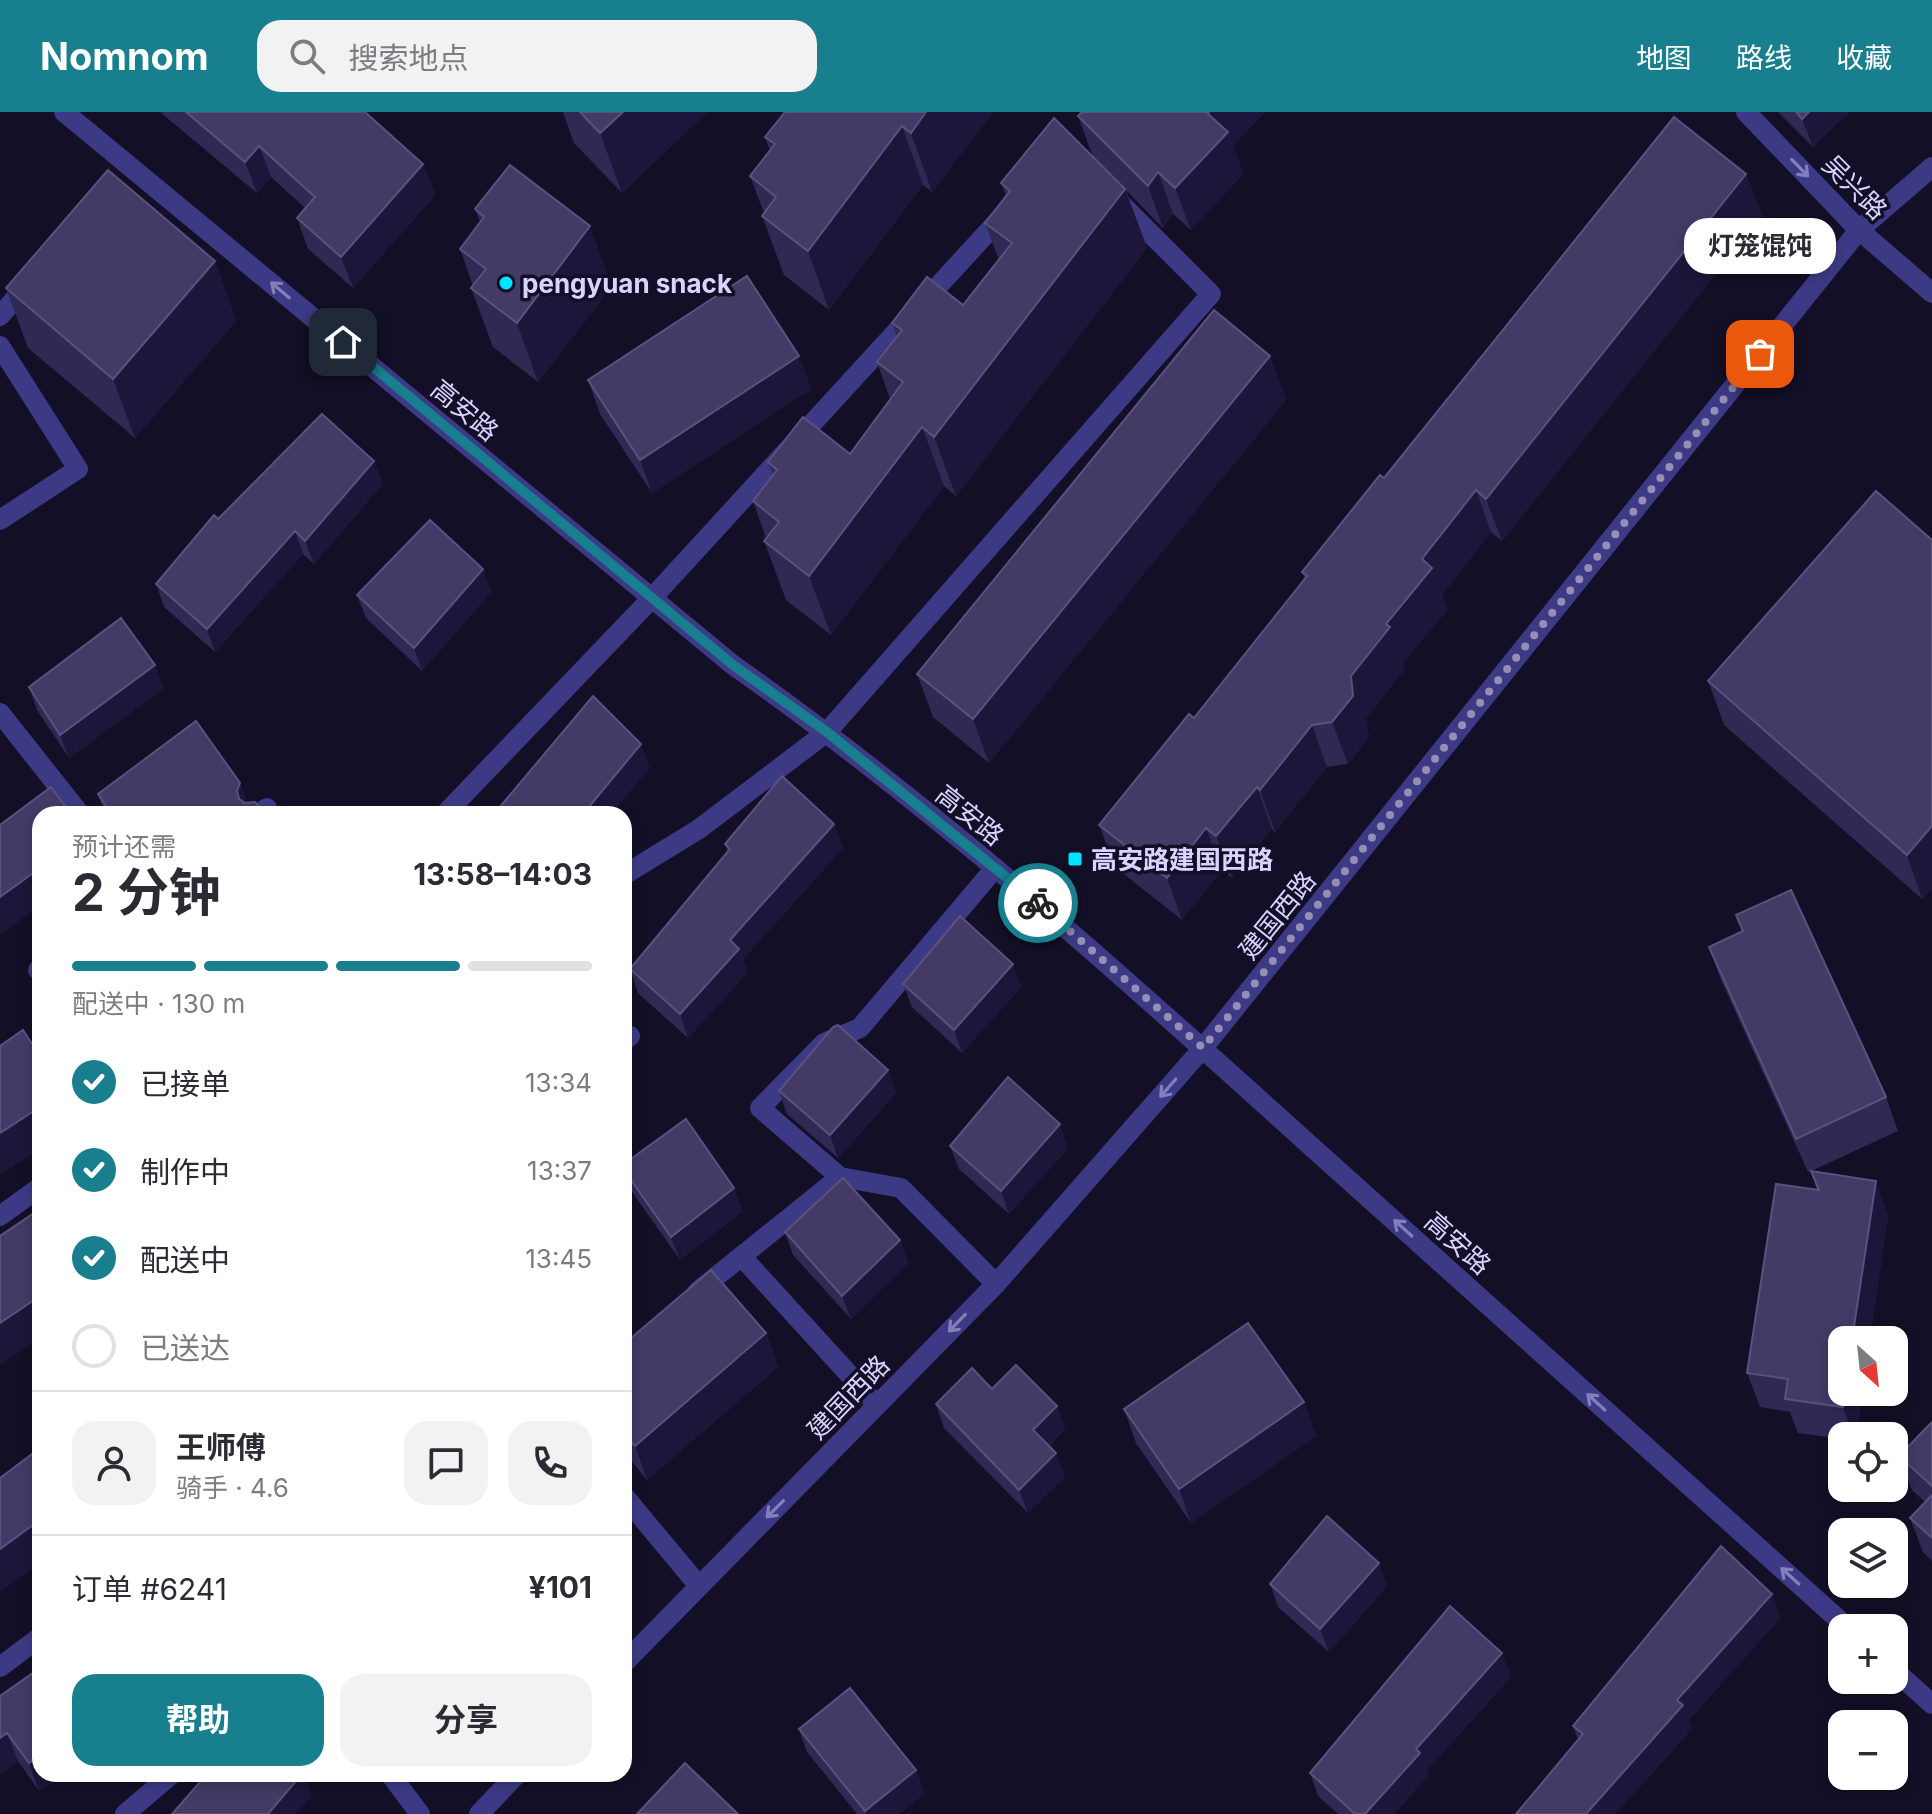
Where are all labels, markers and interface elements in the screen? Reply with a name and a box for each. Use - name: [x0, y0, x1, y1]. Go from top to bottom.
- search box: [257, 20, 817, 92]
- text: Nomnom: [40, 33, 209, 79]
- icon: search: [285, 34, 329, 78]
- text: 搜索地点: [349, 40, 469, 76]
- text: 地图: [1636, 41, 1692, 75]
- text: 路线: [1736, 41, 1792, 75]
- text: 收藏: [1836, 41, 1892, 75]
- street label: 吴兴路: [1816, 148, 1894, 226]
- one-way arrow: [1790, 158, 1809, 177]
- callout: 灯笼馄饨: [1684, 218, 1836, 274]
- text: 灯笼馄饨: [1708, 230, 1812, 261]
- place label: pengyuan snack: [522, 268, 732, 299]
- marker: pengyuan snack: [497, 274, 515, 292]
- one-way arrow: [270, 281, 290, 299]
- pin: [309, 308, 377, 376]
- icon: home: [321, 320, 365, 364]
- pin: [1726, 320, 1794, 388]
- icon: bag: [1738, 332, 1782, 376]
- street label: 高安路: [425, 373, 505, 447]
- street label: 高安路: [930, 778, 1010, 852]
- text: 预计还需: [72, 831, 176, 862]
- place label: 高安路建国西路: [1091, 844, 1273, 875]
- marker: 高安路建国西路: [1066, 850, 1084, 868]
- text: 13:58–14:03: [413, 856, 592, 892]
- text: 2 分钟: [72, 861, 221, 924]
- courier: [998, 863, 1078, 943]
- street label: 建国西路: [1232, 865, 1322, 965]
- icon: bike: [1016, 881, 1060, 925]
- text: 配送中 · 130 m: [72, 988, 245, 1019]
- icon: check: [72, 1060, 116, 1104]
- text: 已接单: [140, 1066, 230, 1102]
- text: 13:34: [525, 1067, 592, 1098]
- one-way arrow: [1160, 1078, 1178, 1098]
- icon: check: [72, 1148, 116, 1192]
- text: 制作中: [140, 1154, 230, 1190]
- text: 13:37: [527, 1155, 592, 1186]
- street label: 高安路: [1419, 1205, 1497, 1281]
- one-way arrow: [1393, 1219, 1413, 1237]
- icon: check: [72, 1236, 116, 1280]
- text: 配送中: [140, 1242, 230, 1278]
- text: 13:45: [525, 1243, 592, 1274]
- one-way arrow: [948, 1313, 967, 1332]
- north arrow: [1828, 1326, 1908, 1406]
- map controls: [1828, 1326, 1908, 1790]
- text: 已送达: [140, 1330, 230, 1366]
- street label: 建国西路: [801, 1349, 895, 1445]
- one-way arrow: [1587, 1393, 1607, 1411]
- button: person: [72, 1421, 156, 1505]
- button: chat: [404, 1421, 488, 1505]
- button: phone: [508, 1421, 592, 1505]
- button: locate: [1828, 1422, 1908, 1502]
- text: 王师傅: [176, 1429, 266, 1465]
- text: 骑手 · 4.6: [176, 1472, 289, 1503]
- one-way arrow: [766, 1499, 785, 1518]
- button: layers: [1828, 1518, 1908, 1598]
- one-way arrow: [1780, 1567, 1800, 1585]
- text: ¥101: [529, 1569, 592, 1605]
- text: 订单 #6241: [72, 1571, 227, 1607]
- button: +: [1828, 1614, 1908, 1694]
- button: 帮助: [72, 1674, 324, 1766]
- button: 分享: [340, 1674, 592, 1766]
- button: −: [1828, 1710, 1908, 1790]

